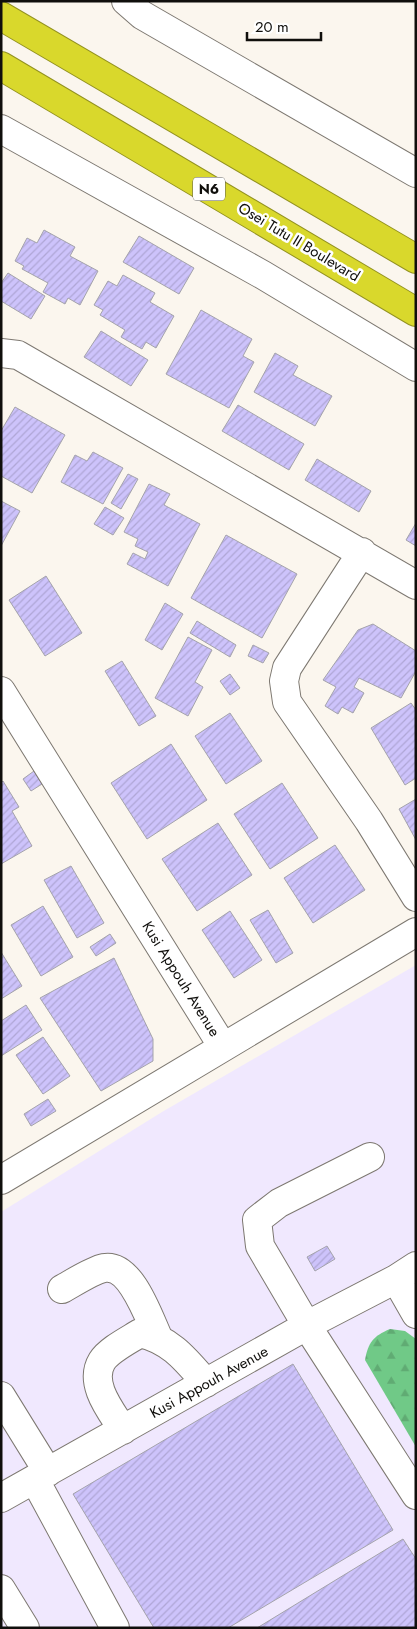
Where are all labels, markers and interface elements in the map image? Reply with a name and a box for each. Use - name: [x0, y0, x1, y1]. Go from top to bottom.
- scale bar: [247, 10, 321, 42]
- text: 20 m: [255, 16, 289, 38]
- road number: N6: [193, 178, 225, 200]
- street label: Osei Tutu II Boulevard: [234, 197, 364, 287]
- street label: Kusi Appouh Avenue: [137, 917, 226, 1041]
- street label: Kusi Appouh Avenue: [146, 1340, 273, 1424]

